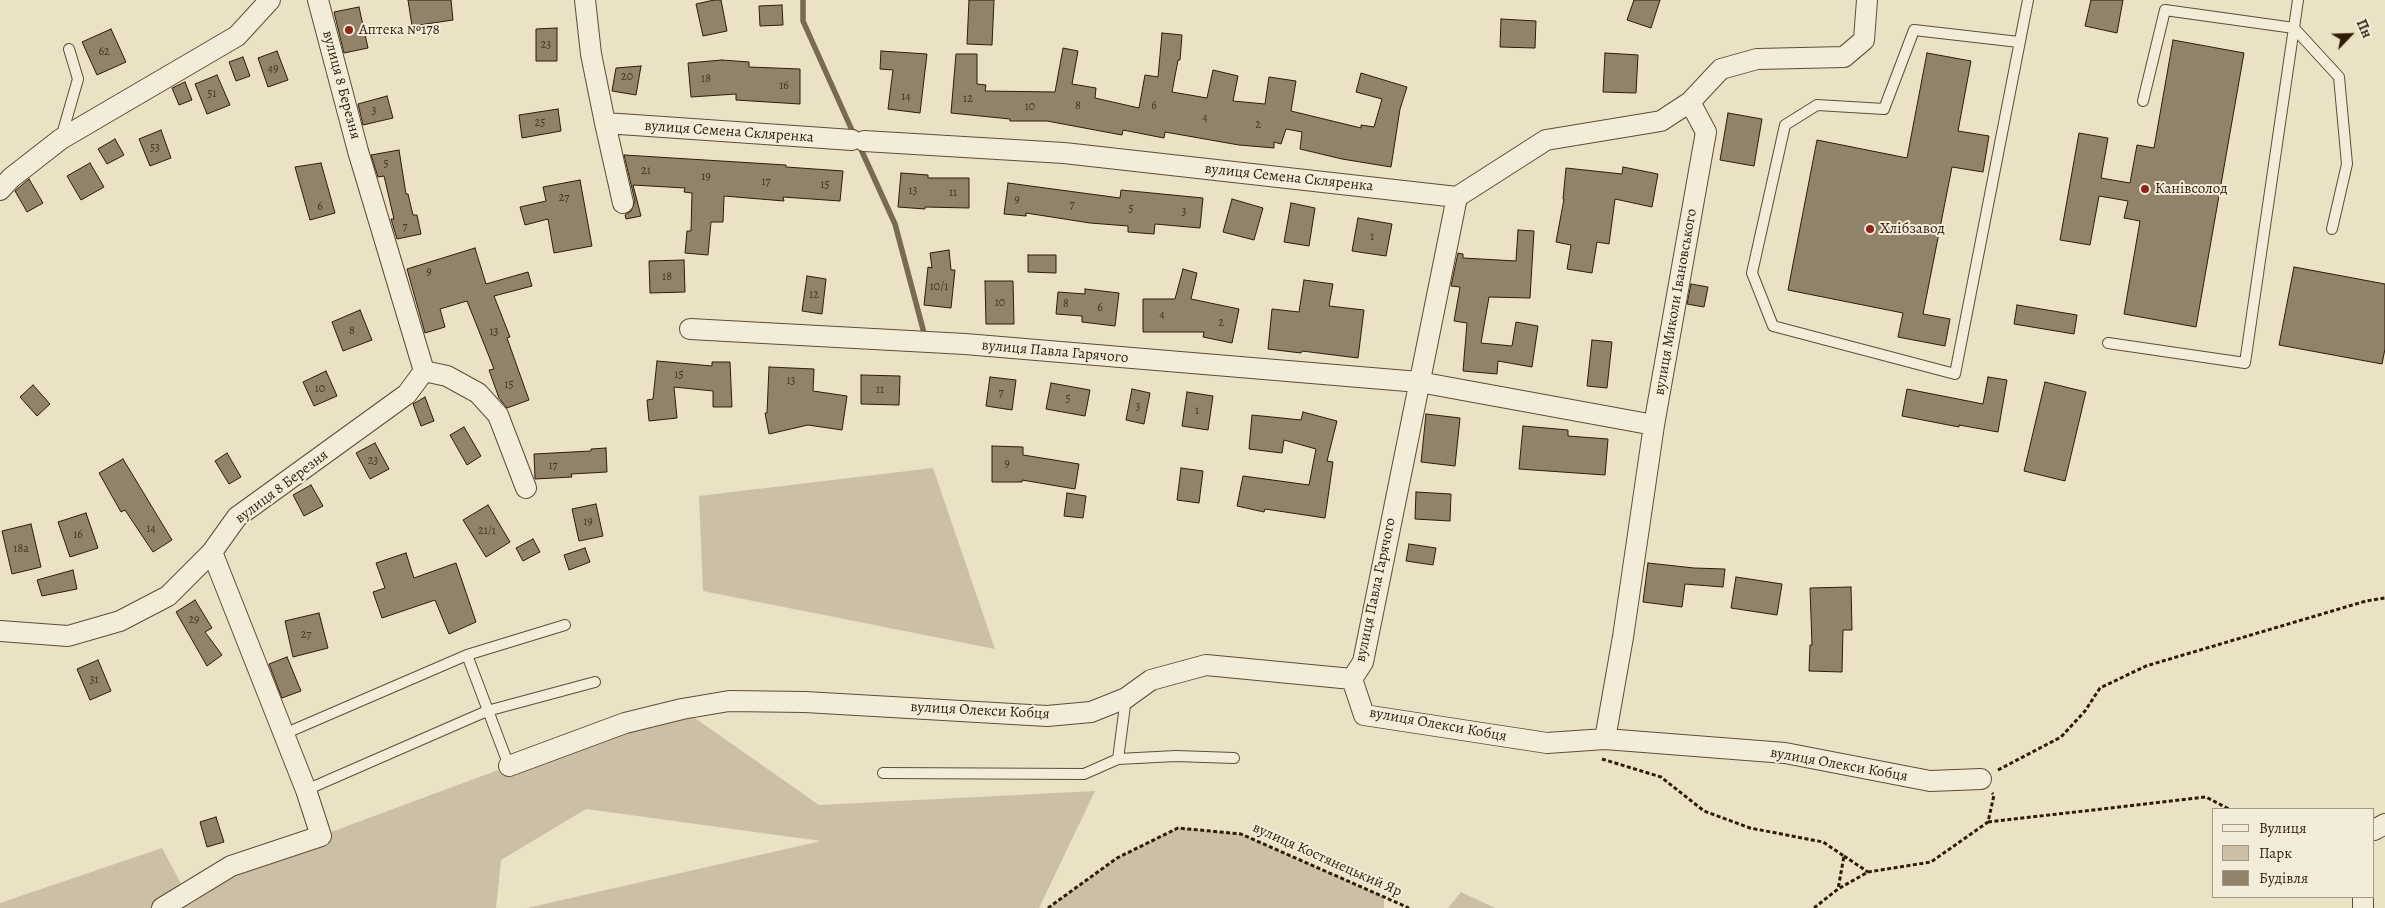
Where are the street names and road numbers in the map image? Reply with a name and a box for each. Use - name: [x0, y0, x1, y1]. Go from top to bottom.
- street label: вулиця 8 Березня: [318, 29, 364, 141]
- street label: вулиця Семена Скляренка: [644, 117, 814, 147]
- street label: вулиця Семена Скляренка: [1204, 160, 1374, 196]
- street label: вулиця Миколи Івановського: [1651, 207, 1701, 397]
- street label: вулиця Павла Гарячого: [981, 337, 1129, 367]
- street label: вулиця 8 Березня: [232, 446, 332, 528]
- street label: вулиця Павла Гарячого: [1352, 516, 1400, 664]
- street label: вулиця Олекси Кобця: [910, 698, 1050, 724]
- street label: вулиця Олекси Кобця: [1368, 704, 1508, 746]
- street label: вулиця Олекси Кобця: [1769, 744, 1909, 786]
- street label: вулиця Костянецький Яр: [1249, 819, 1405, 901]

